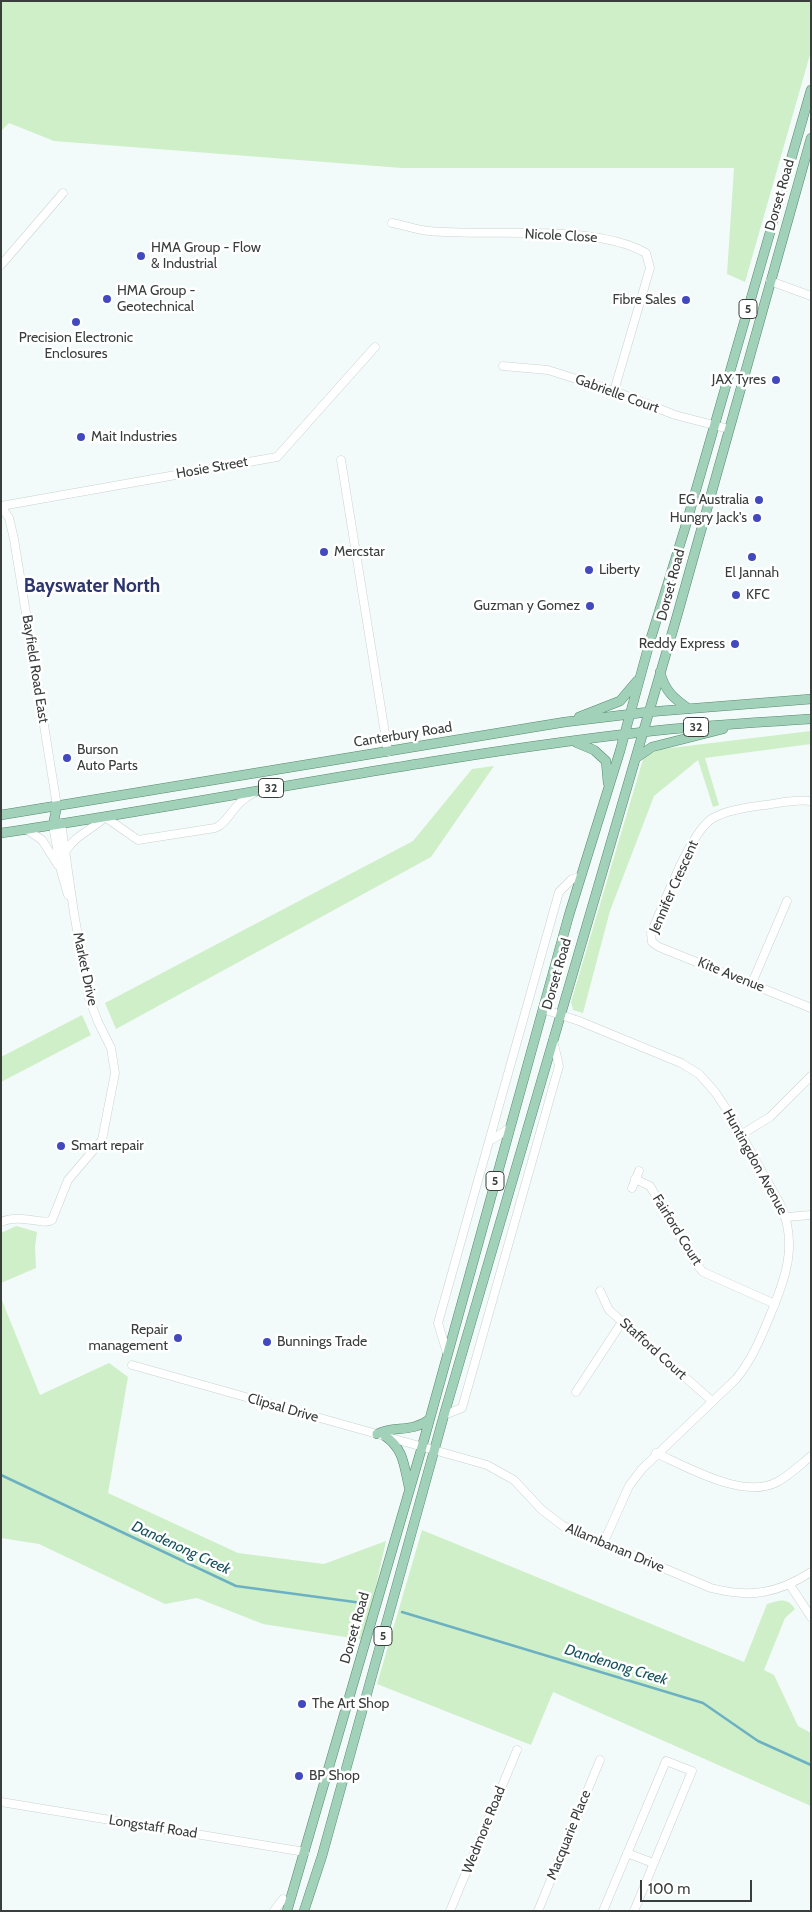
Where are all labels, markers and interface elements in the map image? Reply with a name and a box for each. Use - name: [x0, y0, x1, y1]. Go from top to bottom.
- street label: Dorset Road: [762, 157, 798, 233]
- street label: Nicole Close: [524, 226, 598, 246]
- place label: HMA Group - Flow & Industrial: [151, 240, 261, 272]
- marker: HMA Group - Flow & Industrial: [135, 250, 147, 262]
- place label: HMA Group - Geotechnical: [117, 283, 195, 316]
- place label: Fibre Sales: [612, 292, 676, 308]
- marker: HMA Group - Geotechnical: [101, 293, 113, 305]
- marker: Fibre Sales: [680, 294, 692, 306]
- road number: 5: [739, 300, 757, 318]
- marker: Precision Electronic Enclosures: [70, 316, 82, 328]
- place label: Precision Electronic Enclosures: [19, 330, 133, 362]
- street label: Gabrielle Court: [573, 371, 661, 417]
- place label: JAX Tyres: [712, 372, 766, 388]
- marker: JAX Tyres: [770, 374, 782, 386]
- place label: Mait Industries: [91, 429, 177, 445]
- marker: Mait Industries: [75, 431, 87, 443]
- street label: Hosie Street: [175, 453, 249, 483]
- place label: EG Australia: [678, 492, 749, 508]
- marker: EG Australia: [753, 494, 765, 506]
- place label: Hungry Jack's: [670, 510, 747, 526]
- marker: Hungry Jack's: [751, 512, 763, 524]
- place label: Mercstar: [334, 544, 385, 560]
- marker: Mercstar: [318, 546, 330, 558]
- street label: Dorset Road: [653, 547, 689, 623]
- marker: El Jannah: [746, 551, 758, 563]
- place label: Liberty: [599, 562, 640, 578]
- marker: Liberty: [583, 564, 595, 576]
- place label: El Jannah: [725, 565, 779, 581]
- district label: Bayswater North: [24, 575, 160, 597]
- place label: KFC: [746, 587, 770, 603]
- marker: KFC: [730, 589, 742, 601]
- place label: Guzman y Gomez: [473, 598, 580, 614]
- marker: Guzman y Gomez: [584, 600, 596, 612]
- street label: Bayfield Road East: [18, 614, 52, 724]
- place label: Reddy Express: [639, 636, 725, 652]
- marker: Reddy Express: [729, 638, 741, 650]
- road number: 32: [684, 718, 708, 736]
- street label: Canterbury Road: [353, 719, 453, 751]
- place label: Burson Auto Parts: [77, 742, 138, 774]
- marker: Burson Auto Parts: [61, 752, 73, 764]
- road number: 32: [258, 778, 284, 798]
- street label: Jennifer Crescent: [646, 838, 702, 936]
- street label: Market Drive: [69, 931, 101, 1007]
- street label: Dorset Road: [539, 936, 575, 1012]
- street label: Kite Avenue: [695, 954, 767, 996]
- street label: Huntingdon Avenue: [719, 1106, 791, 1218]
- place label: Smart repair: [71, 1138, 144, 1154]
- marker: Smart repair: [55, 1140, 67, 1152]
- road number: 5: [486, 1172, 504, 1190]
- street label: Fairford Court: [649, 1191, 705, 1269]
- street label: Stafford Court: [616, 1315, 690, 1383]
- place label: Repair management: [88, 1322, 168, 1354]
- marker: Repair management: [172, 1332, 184, 1344]
- place label: Bunnings Trade: [277, 1334, 367, 1350]
- marker: Bunnings Trade: [261, 1336, 273, 1348]
- street label: Clipsal Drive: [246, 1390, 320, 1426]
- water label: Dandenong Creek: [129, 1517, 233, 1579]
- street label: Allambanan Drive: [563, 1520, 667, 1576]
- street label: Dorset Road: [337, 1590, 373, 1666]
- road number: 5: [374, 1626, 392, 1645]
- water label: Dandenong Creek: [562, 1641, 670, 1689]
- place label: The Art Shop: [312, 1696, 389, 1712]
- marker: The Art Shop: [296, 1698, 308, 1710]
- place label: BP Shop: [309, 1768, 360, 1784]
- marker: BP Shop: [293, 1770, 305, 1782]
- street label: Wedmore Road: [459, 1784, 509, 1876]
- street label: Macquarie Place: [543, 1788, 595, 1882]
- street label: Longstaff Road: [108, 1812, 198, 1842]
- scale bar: [642, 1870, 754, 1902]
- text: 100 m: [648, 1880, 690, 1898]

